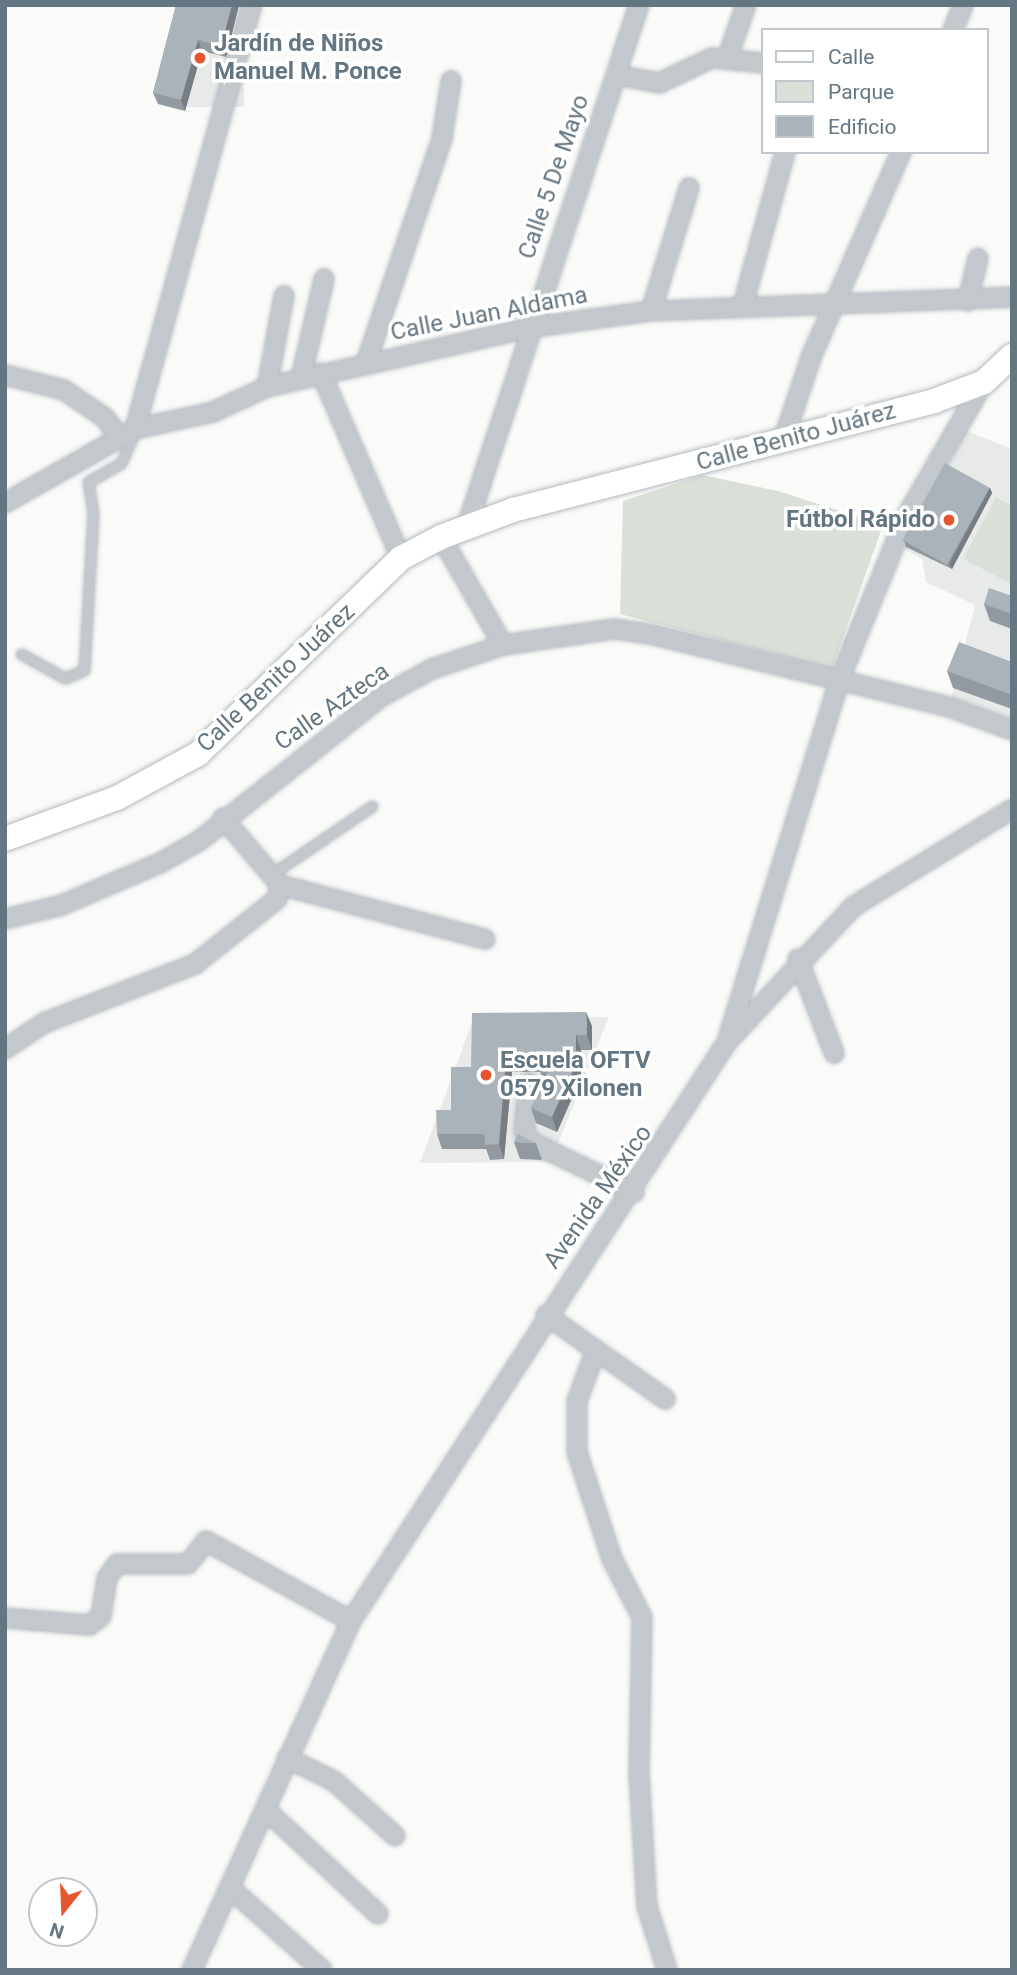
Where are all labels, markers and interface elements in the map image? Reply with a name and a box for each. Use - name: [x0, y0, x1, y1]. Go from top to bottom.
- legend: [762, 28, 989, 154]
- place label: Jardín de Niños Manuel M. Ponce: [214, 30, 402, 86]
- text: Calle: [828, 45, 874, 69]
- marker: Jardín de Niños Manuel M. Ponce: [192, 50, 208, 66]
- text: Parque: [828, 80, 894, 104]
- street label: Calle 5 De Mayo: [512, 91, 596, 263]
- text: Edificio: [828, 115, 896, 139]
- street label: Calle Juan Aldama: [388, 281, 590, 347]
- street label: Calle Benito Juárez: [693, 397, 899, 477]
- place label: Fútbol Rápido: [786, 506, 935, 534]
- marker: Fútbol Rápido: [941, 512, 957, 528]
- street label: Calle Benito Juárez: [191, 598, 361, 758]
- street label: Calle Azteca: [269, 657, 395, 757]
- place label: Escuela OFTV 0579 Xilonen: [500, 1047, 651, 1103]
- marker: Escuela OFTV 0579 Xilonen: [478, 1067, 494, 1083]
- street label: Avenida México: [538, 1120, 658, 1274]
- north arrow: [28, 1877, 98, 1947]
- text: N: [47, 1918, 67, 1944]

